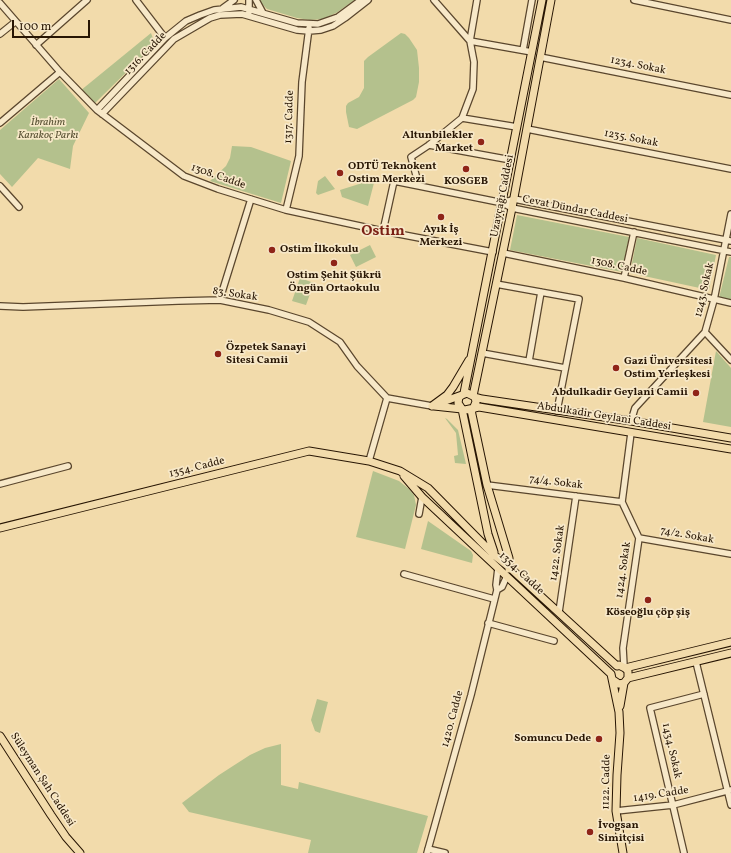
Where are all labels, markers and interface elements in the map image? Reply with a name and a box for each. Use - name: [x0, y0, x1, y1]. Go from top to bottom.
- scale bar: [14, 12, 92, 38]
- text: 100 m: [19, 19, 51, 35]
- street label: 1316. Cadde: [122, 30, 170, 78]
- street label: 1234. Sokak: [609, 54, 667, 78]
- street label: 1317. Cadde: [282, 90, 298, 144]
- park label: İbrahim Karakoç Parkı: [18, 116, 78, 142]
- street label: 1235. Sokak: [603, 127, 659, 151]
- place label: Altunbilekler Market: [402, 129, 473, 155]
- marker: Altunbilekler Market: [476, 137, 486, 147]
- street label: Uzayçağı Caddesi: [489, 154, 517, 238]
- place label: ODTÜ Teknokent Ostim Merkezi: [348, 160, 436, 186]
- street label: 1308. Cadde: [189, 161, 247, 193]
- marker: KOSGEB: [461, 164, 471, 174]
- marker: ODTÜ Teknokent Ostim Merkezi: [335, 168, 345, 178]
- place label: KOSGEB: [444, 175, 488, 189]
- street label: Cevat Dündar Caddesi: [521, 193, 629, 227]
- marker: Ayık İş Merkezi: [436, 212, 446, 222]
- district label: Ostim: [361, 223, 405, 241]
- place label: Ayık İş Merkezi: [420, 223, 462, 249]
- place label: Ostim İlkokulu: [280, 243, 359, 257]
- marker: Ostim İlkokulu: [267, 245, 277, 255]
- street label: 1308. Cadde: [590, 255, 648, 279]
- marker: Ostim Şehit Şükrü Öngün Ortaokulu: [329, 258, 339, 268]
- street label: 1243. Sokak: [692, 261, 718, 319]
- place label: Ostim Şehit Şükrü Öngün Ortaokulu: [287, 269, 381, 295]
- street label: 83. Sokak: [212, 285, 258, 305]
- place label: Özpetek Sanayi Sitesi Camii: [226, 341, 306, 367]
- marker: Özpetek Sanayi Sitesi Camii: [213, 349, 223, 359]
- place label: Gazi Üniversitesi Ostim Yerleşkesi: [624, 355, 712, 381]
- marker: Gazi Üniversitesi Ostim Yerleşkesi: [611, 363, 621, 373]
- place label: Abdulkadir Geylani Camii: [552, 386, 688, 400]
- marker: Abdulkadir Geylani Camii: [691, 388, 701, 398]
- street label: Abdulkadir Geylani Caddesi: [536, 400, 672, 434]
- street label: 1354. Cadde: [168, 455, 226, 481]
- street label: 74/4. Sokak: [528, 473, 584, 493]
- street label: 1422. Sokak: [548, 524, 568, 582]
- street label: 74/2. Sokak: [659, 525, 715, 547]
- street label: 1424. Sokak: [613, 541, 635, 599]
- street label: 1354. Cadde: [496, 550, 546, 598]
- marker: Köseoğlu çöp şiş: [643, 595, 653, 605]
- place label: Köseoğlu çöp şiş: [606, 606, 690, 620]
- street label: 1420. Cadde: [439, 689, 467, 749]
- street label: 1434. Sokak: [658, 722, 684, 780]
- street label: Süleyman Şah Caddesi: [7, 731, 77, 829]
- place label: Somuncu Dede: [514, 732, 591, 746]
- marker: Somuncu Dede: [594, 734, 604, 744]
- street label: 1122. Cadde: [600, 754, 614, 810]
- street label: 1419. Cadde: [632, 784, 690, 806]
- place label: İvogsan Simitçisi: [598, 819, 644, 845]
- marker: İvogsan Simitçisi: [585, 827, 595, 837]

